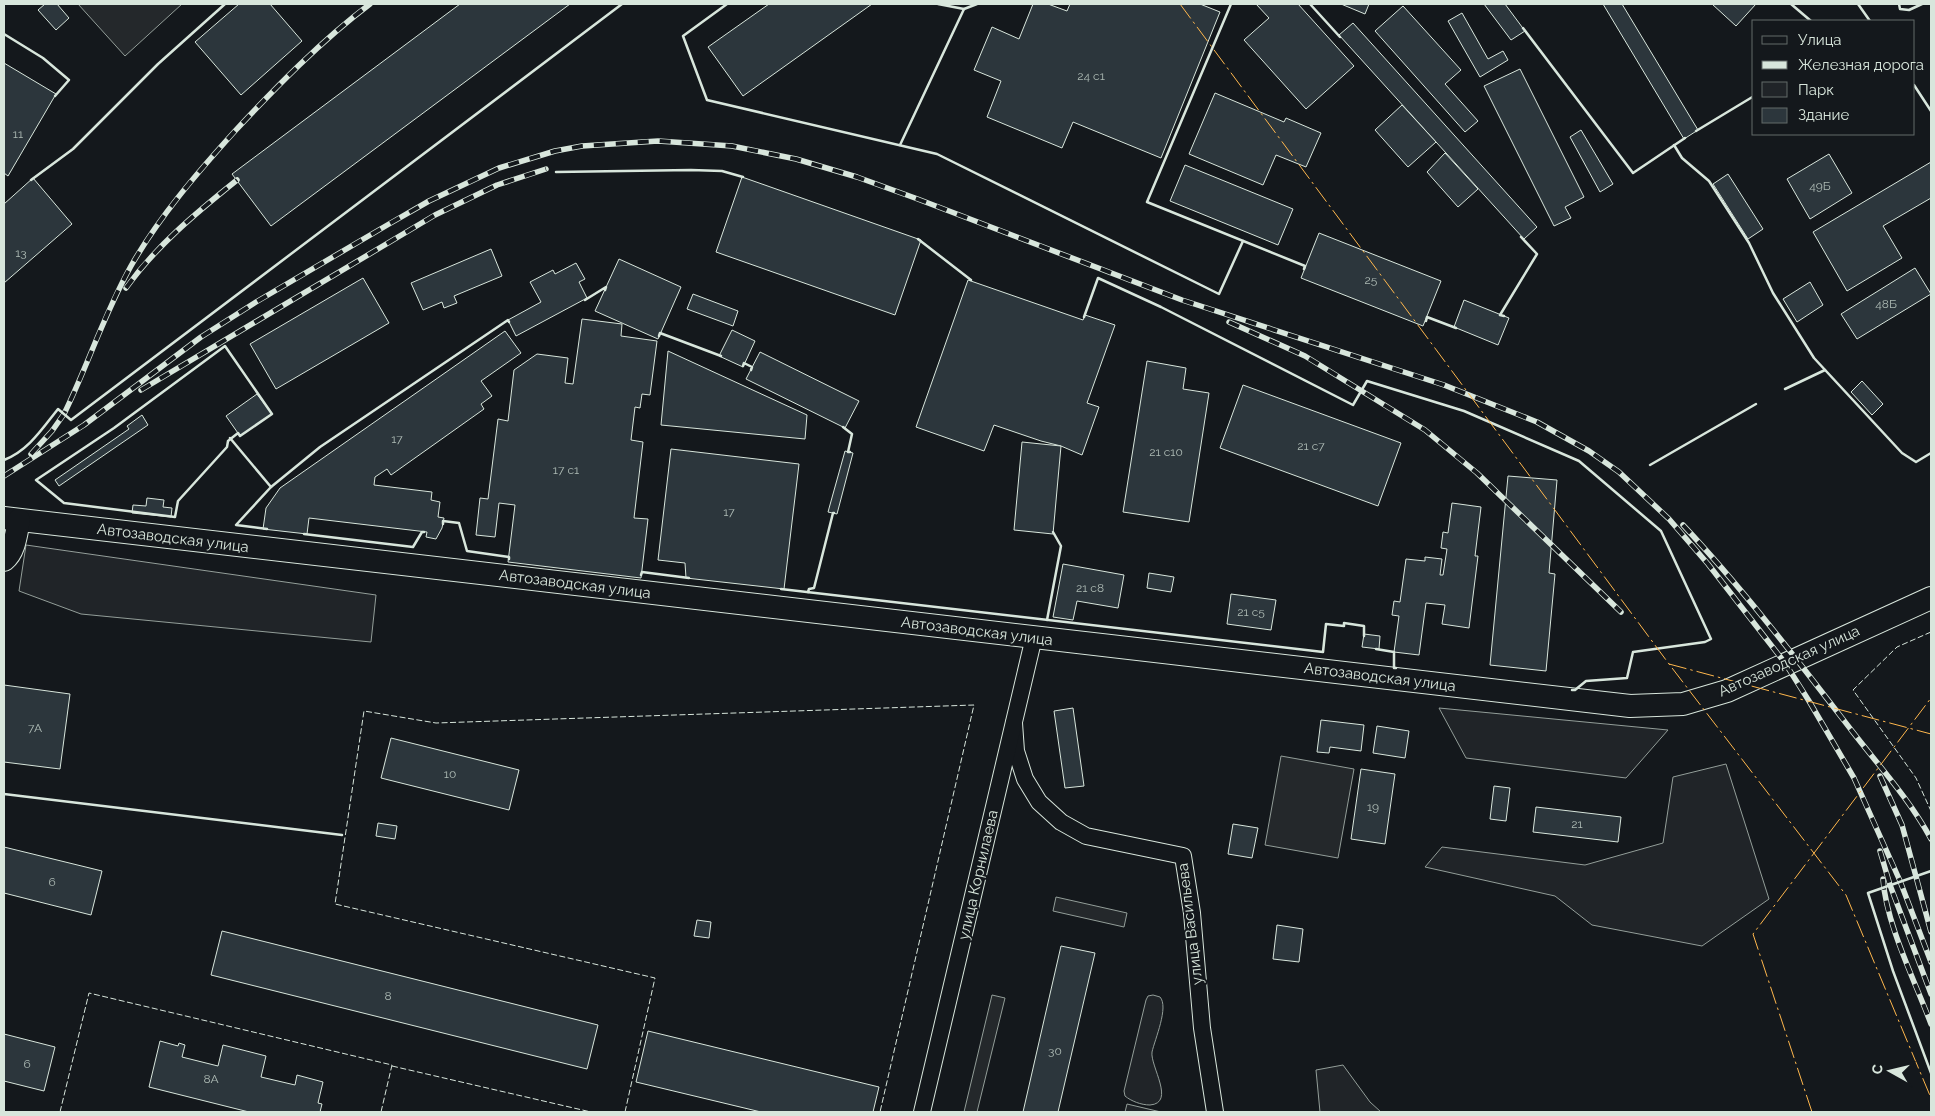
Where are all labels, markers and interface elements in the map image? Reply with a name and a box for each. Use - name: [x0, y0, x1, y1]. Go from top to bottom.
- legend: [1752, 20, 1915, 135]
- text: Улица: [1798, 31, 1842, 49]
- text: Железная дорога: [1798, 56, 1924, 74]
- house number: 24 с1: [1077, 69, 1105, 83]
- text: Парк: [1798, 81, 1834, 99]
- text: Здание: [1798, 106, 1850, 124]
- house number: 11: [13, 127, 23, 141]
- house number: 49Б: [1809, 179, 1831, 193]
- house number: 13: [15, 246, 27, 260]
- house number: 25: [1365, 273, 1378, 287]
- house number: 48Б: [1875, 297, 1897, 311]
- house number: 17: [391, 432, 403, 446]
- house number: 21 с7: [1297, 439, 1325, 453]
- house number: 21 с10: [1149, 445, 1183, 459]
- house number: 17 с1: [553, 463, 579, 477]
- house number: 17: [723, 505, 735, 519]
- street label: Автозаводская улица: [96, 520, 250, 556]
- street label: Автозаводская улица: [498, 566, 652, 602]
- house number: 21 с8: [1076, 581, 1104, 595]
- house number: 21 с5: [1237, 605, 1265, 619]
- street label: Автозаводская улица: [900, 613, 1054, 649]
- street label: Автозаводская улица: [1716, 622, 1862, 700]
- street label: Автозаводская улица: [1303, 659, 1457, 695]
- house number: 7А: [28, 721, 42, 735]
- house number: 10: [444, 767, 456, 781]
- house number: 19: [1367, 800, 1379, 814]
- street label: улица Корнилаева: [954, 808, 1002, 942]
- house number: 21: [1571, 817, 1583, 831]
- street label: улица Васильева: [1174, 862, 1206, 986]
- house number: 6: [48, 875, 56, 889]
- house number: 8: [384, 989, 392, 1003]
- house number: 30: [1048, 1044, 1062, 1058]
- north arrow: [1865, 1046, 1915, 1096]
- house number: 6: [23, 1057, 31, 1071]
- text: С: [1869, 1063, 1886, 1075]
- house number: 8А: [203, 1072, 219, 1086]

